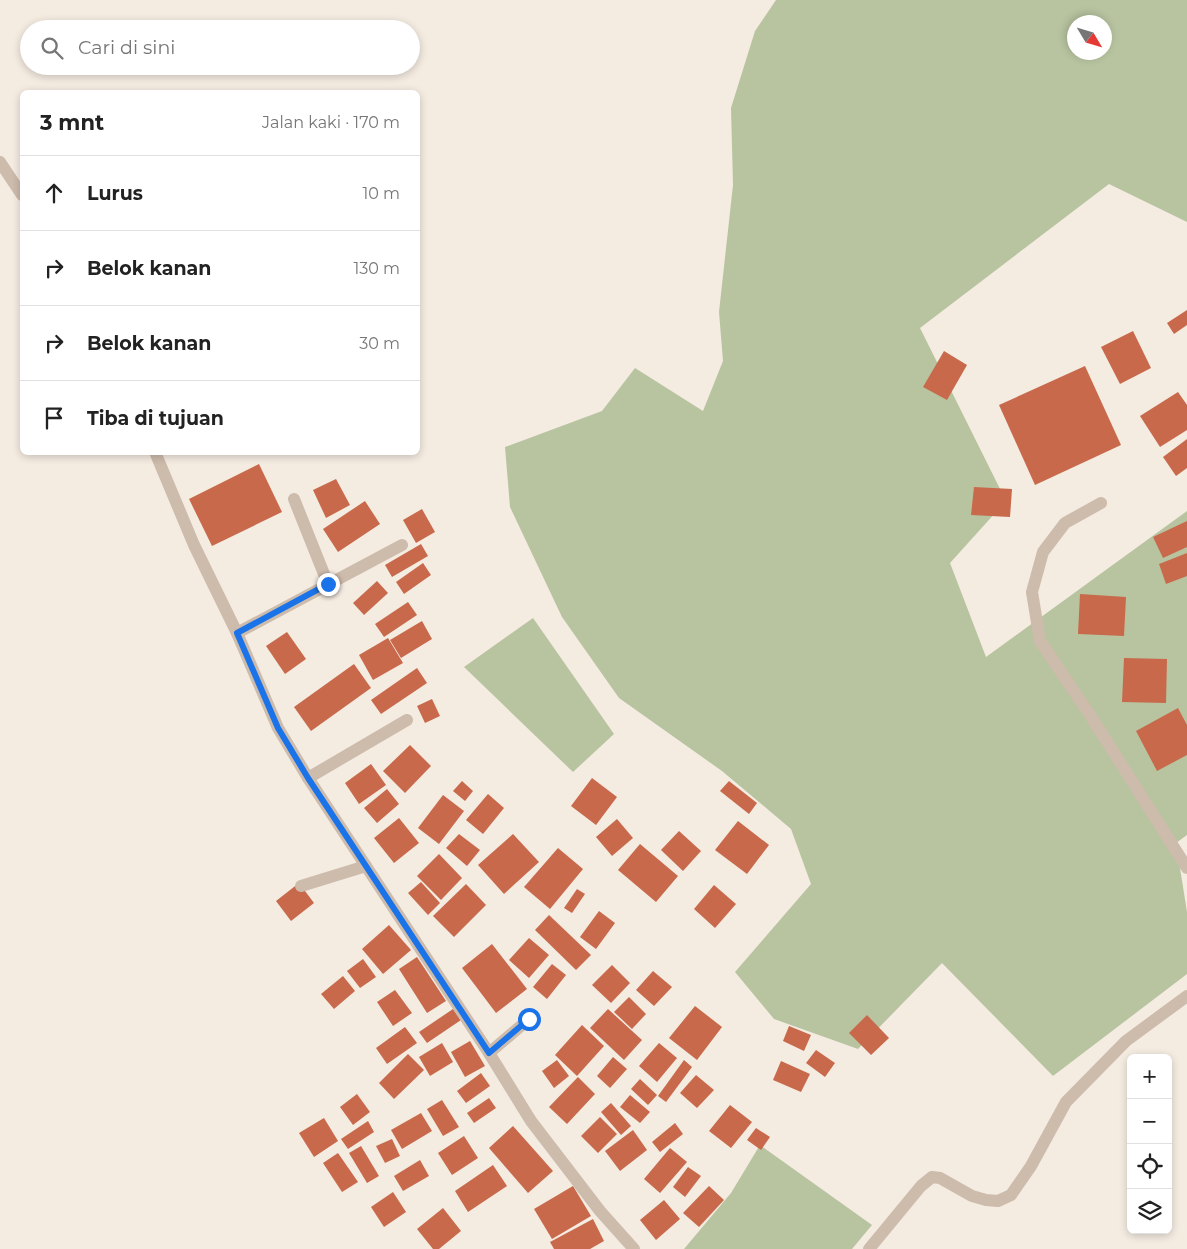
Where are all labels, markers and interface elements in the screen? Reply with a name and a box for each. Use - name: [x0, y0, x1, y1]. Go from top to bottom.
- north arrow: [1067, 15, 1112, 60]
- search box: [20, 20, 420, 75]
- icon: search: [38, 34, 66, 62]
- text: Cari di sini: [78, 36, 175, 59]
- text: 3 mnt: [40, 110, 104, 135]
- text: Jalan kaki · 170 m: [262, 113, 400, 132]
- icon: ahead: [40, 179, 68, 207]
- text: Lurus: [87, 182, 143, 205]
- text: 10 m: [362, 184, 400, 203]
- icon: right: [40, 254, 68, 282]
- text: Belok kanan: [87, 257, 211, 280]
- text: 130 m: [353, 259, 400, 278]
- icon: right: [40, 329, 68, 357]
- text: Belok kanan: [87, 332, 211, 355]
- text: 30 m: [359, 334, 400, 353]
- icon: arrive: [40, 404, 68, 432]
- text: Tiba di tujuan: [87, 407, 224, 430]
- route end: [317, 573, 340, 596]
- route start: [518, 1008, 541, 1031]
- map controls: [1127, 1054, 1172, 1234]
- button: +: [1127, 1054, 1172, 1099]
- button: −: [1127, 1099, 1172, 1144]
- button: locate: [1127, 1144, 1172, 1189]
- button: layers: [1127, 1189, 1172, 1234]

